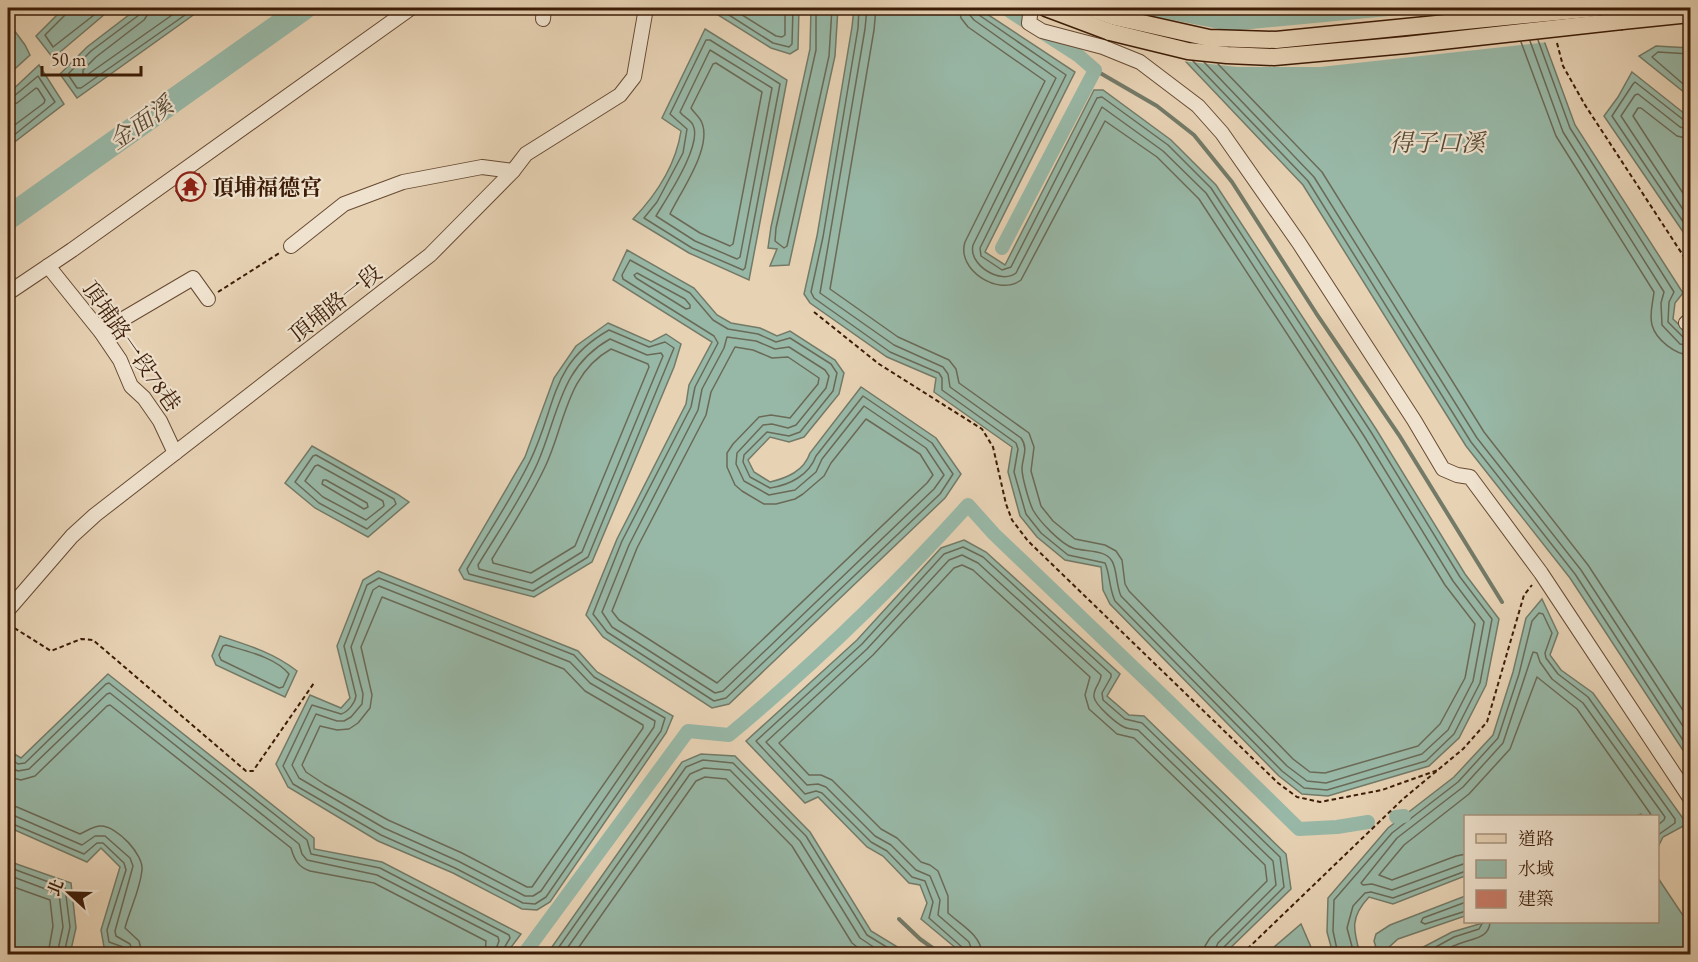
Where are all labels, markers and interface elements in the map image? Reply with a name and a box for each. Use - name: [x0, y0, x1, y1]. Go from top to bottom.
- scale bar: [42, 39, 141, 77]
- text: 50 m: [51, 48, 86, 71]
- water label: 金面溪: [102, 88, 182, 156]
- water label: 得子口溪: [1389, 127, 1488, 158]
- temple icon: 頂埔福德宮: [175, 171, 207, 203]
- place label: 頂埔福德宮: [212, 173, 322, 202]
- street label: 頂埔路一段: [283, 258, 388, 349]
- street label: 頂埔路一段78巷: [76, 275, 187, 417]
- legend: [1464, 815, 1659, 923]
- text: 道路: [1518, 827, 1554, 850]
- text: 水域: [1518, 857, 1554, 880]
- north arrow: [39, 863, 99, 923]
- text: 北: [43, 876, 68, 899]
- text: 建築: [1518, 887, 1554, 910]

